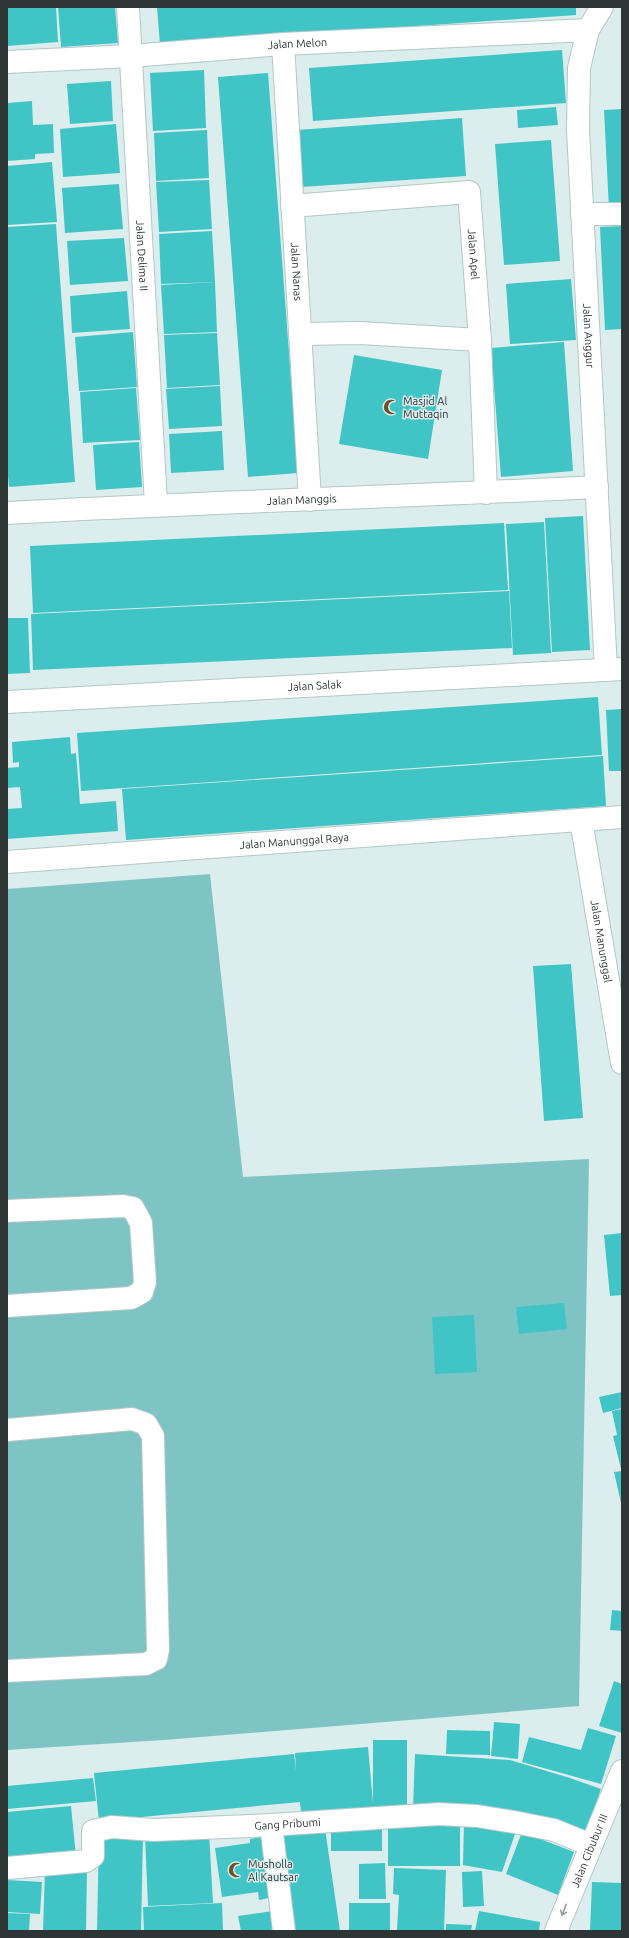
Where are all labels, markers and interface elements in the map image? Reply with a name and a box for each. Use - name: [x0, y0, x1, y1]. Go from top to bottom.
- street label: Jalan Melon: [267, 36, 327, 51]
- street label: Jalan Delima II: [134, 220, 150, 292]
- street label: Jalan Apel: [466, 228, 482, 280]
- street label: Jalan Nanas: [289, 242, 304, 301]
- street label: Jalan Anggur: [581, 303, 596, 369]
- place label: Masjid Al Muttaqin: [403, 395, 449, 420]
- mosque icon: Masjid Al Muttaqin: [382, 398, 400, 416]
- street label: Jalan Manggis: [266, 492, 337, 507]
- street label: Jalan Salak: [287, 678, 342, 693]
- street label: Jalan Manunggal Raya: [239, 831, 349, 851]
- street label: Jalan Manunggal: [589, 899, 614, 984]
- street label: Jalan Cibubur III: [569, 1812, 610, 1889]
- street label: Gang Pribumi: [254, 1816, 321, 1832]
- place label: Musholla Al Kautsar: [248, 1858, 299, 1883]
- mosque icon: Musholla Al Kautsar: [227, 1861, 245, 1879]
- one-way arrow: [559, 1903, 567, 1915]

